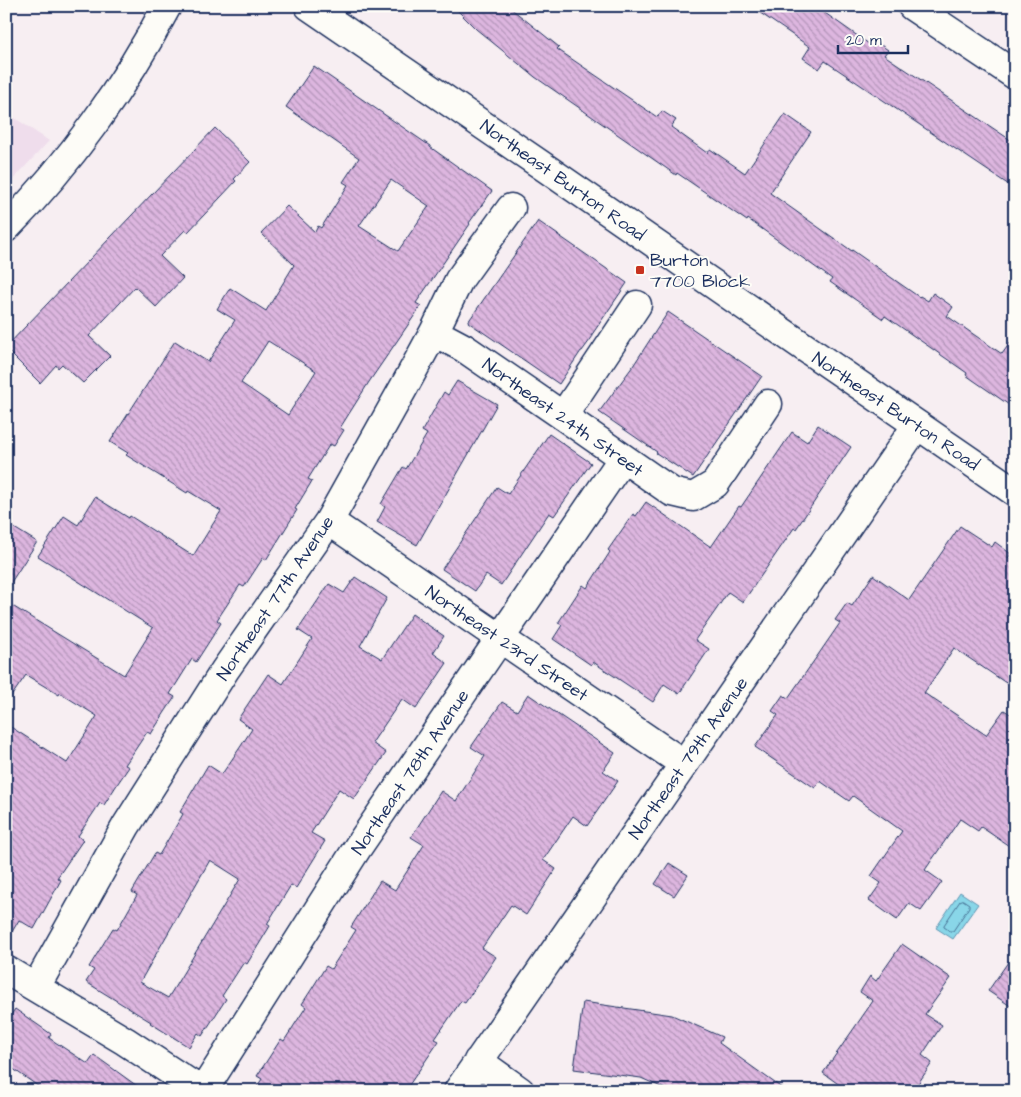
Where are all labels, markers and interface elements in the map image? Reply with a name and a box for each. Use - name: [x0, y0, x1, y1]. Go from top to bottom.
- scale bar: [838, 22, 908, 54]
- text: 20 m: [846, 30, 882, 51]
- street label: Northeast Burton Road: [475, 114, 650, 247]
- place label: Burton 7700 Block: [650, 248, 750, 294]
- marker: Burton 7700 Block: [634, 264, 646, 276]
- street label: Northeast Burton Road: [807, 346, 984, 477]
- street label: Northeast 24th Street: [477, 352, 649, 483]
- street label: Northeast 77th Avenue: [211, 511, 340, 686]
- street label: Northeast 23rd Street: [420, 580, 594, 708]
- street label: Northeast 79th Avenue: [623, 672, 754, 845]
- street label: Northeast 78th Avenue: [346, 684, 475, 860]

